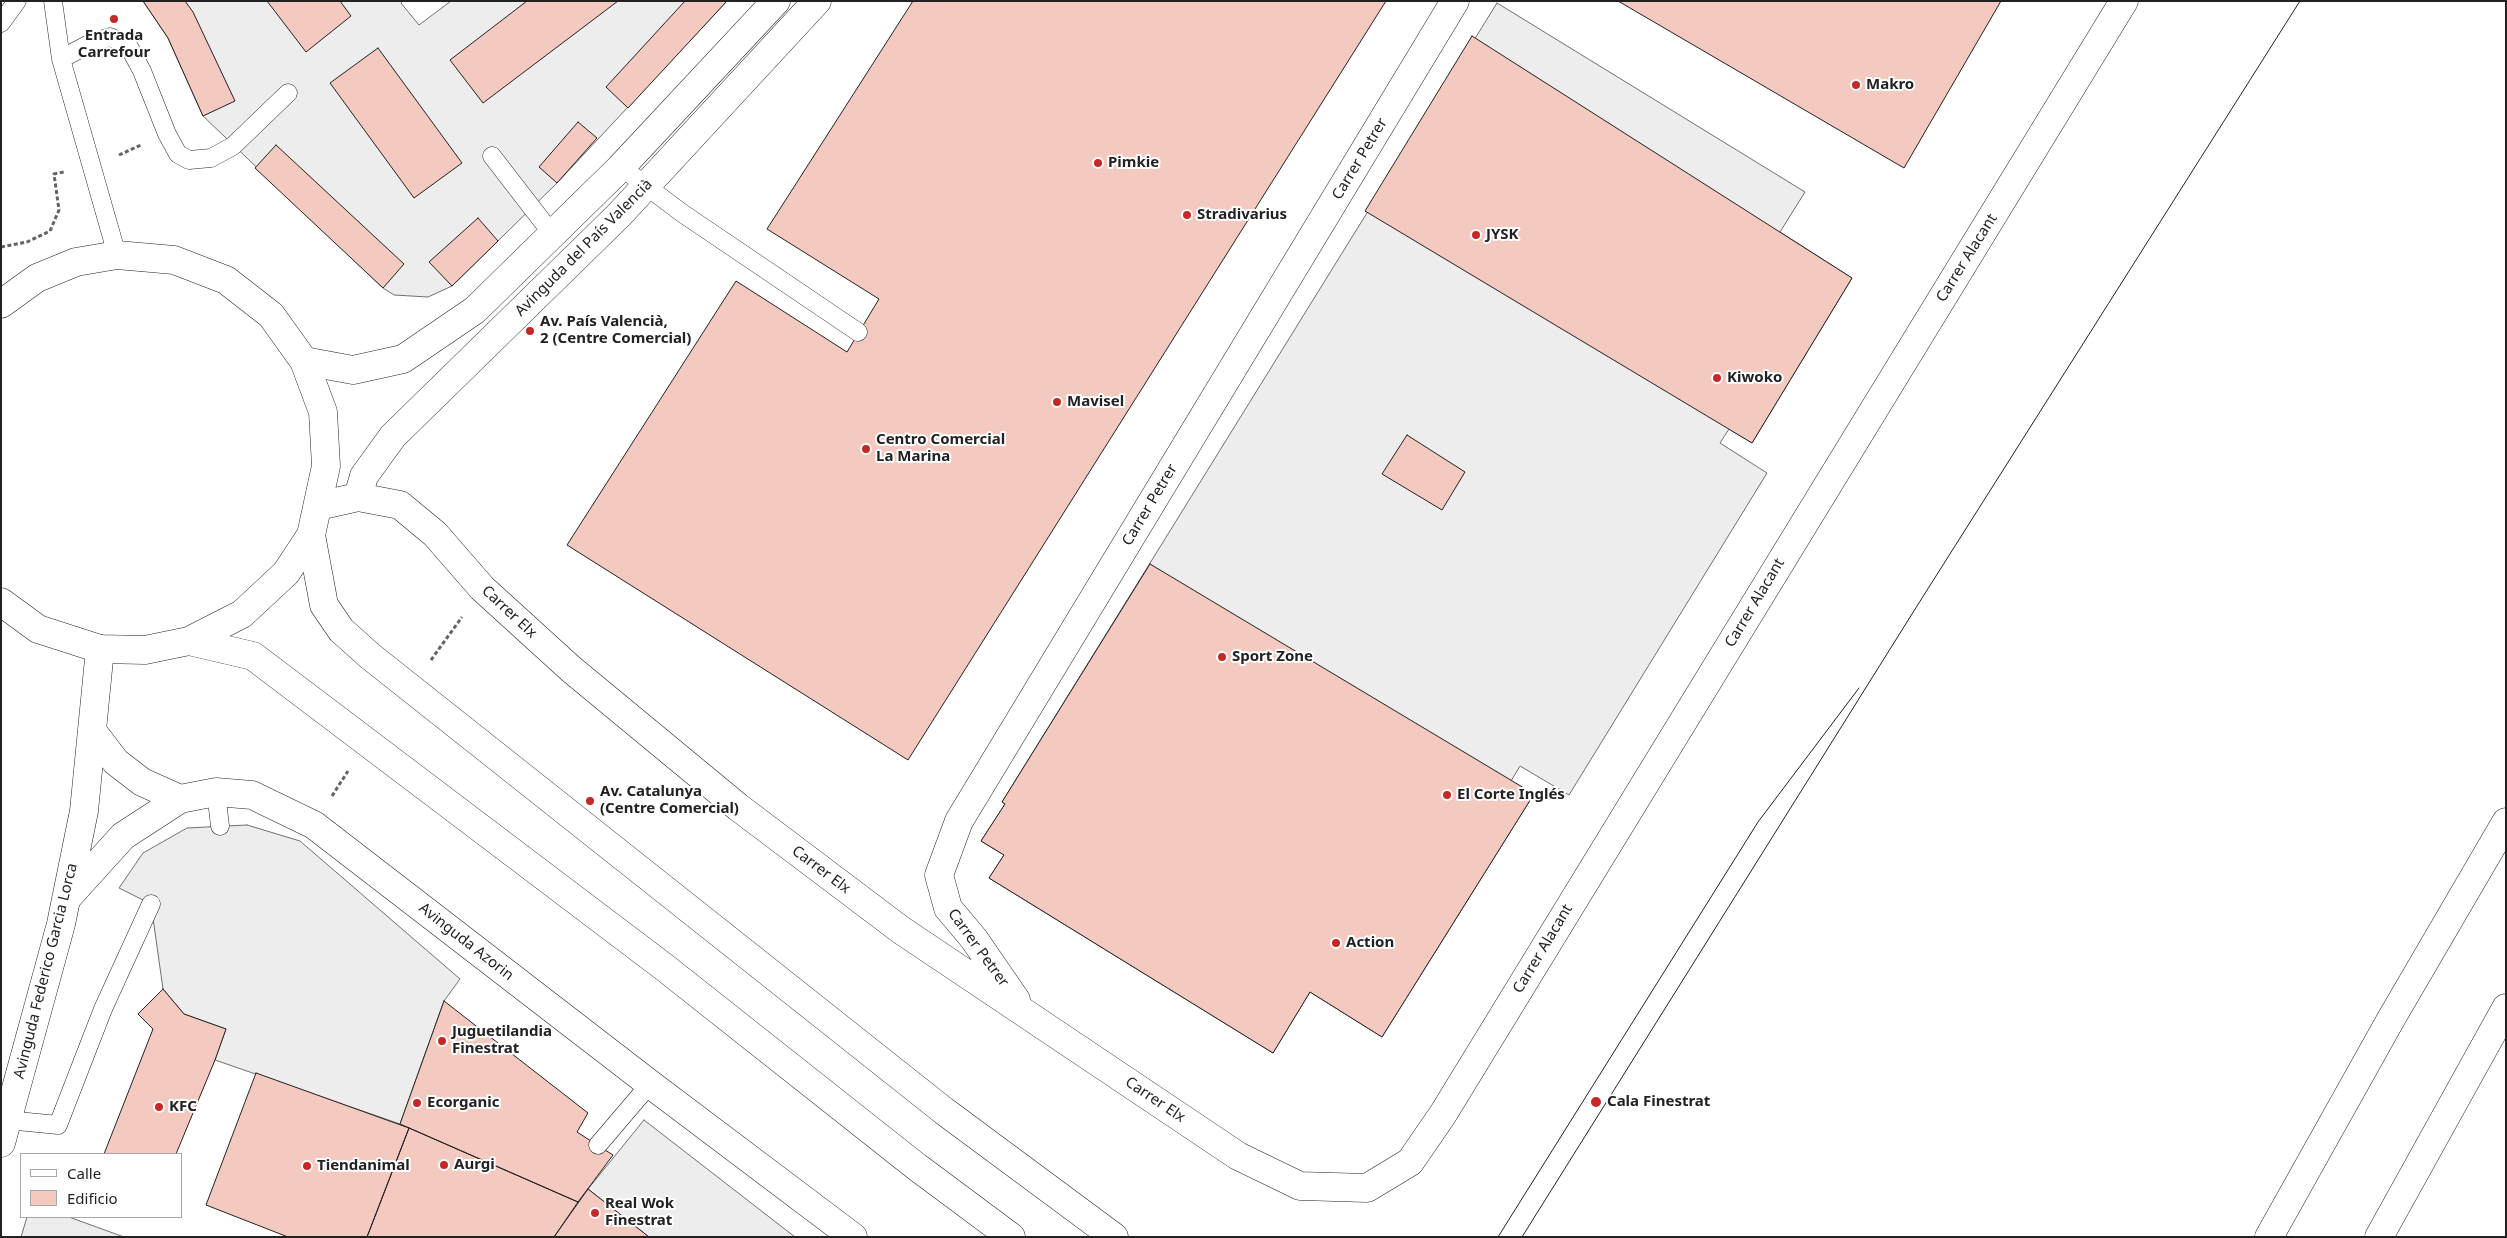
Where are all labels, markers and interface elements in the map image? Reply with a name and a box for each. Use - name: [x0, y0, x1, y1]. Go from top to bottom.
- marker: Entrada Carrefour: [108, 13, 120, 25]
- place label: Entrada Carrefour: [78, 27, 150, 62]
- place label: Makro: [1866, 76, 1914, 94]
- marker: Makro: [1850, 79, 1862, 91]
- street label: Carrer Petrer: [1329, 115, 1391, 203]
- place label: Pimkie: [1108, 154, 1159, 172]
- marker: Pimkie: [1092, 157, 1104, 169]
- street label: Avinguda del País Valencià: [512, 176, 656, 320]
- place label: Stradivarius: [1197, 206, 1287, 224]
- marker: Stradivarius: [1181, 209, 1193, 221]
- street label: Carrer Alacant: [1933, 211, 2001, 305]
- place label: JYSK: [1486, 226, 1519, 244]
- marker: JYSK: [1470, 229, 1482, 241]
- place label: Av. País Valencià, 2 (Centre Comercial): [540, 313, 691, 348]
- marker: Av. País Valencià, 2 (Centre Comercial): [524, 325, 536, 337]
- place label: Kiwoko: [1727, 369, 1782, 387]
- marker: Kiwoko: [1711, 372, 1723, 384]
- place label: Mavisel: [1067, 393, 1124, 411]
- marker: Mavisel: [1051, 396, 1063, 408]
- place label: Centro Comercial La Marina: [876, 431, 1005, 466]
- marker: Centro Comercial La Marina: [860, 443, 872, 455]
- street label: Carrer Petrer: [1119, 461, 1181, 549]
- street label: Carrer Alacant: [1721, 555, 1789, 651]
- street label: Carrer Elx: [478, 582, 540, 642]
- place label: Sport Zone: [1232, 648, 1313, 666]
- marker: Sport Zone: [1216, 651, 1228, 663]
- place label: Av. Catalunya (Centre Comercial): [600, 783, 739, 818]
- place label: El Corte Inglés: [1457, 786, 1565, 804]
- marker: El Corte Inglés: [1441, 789, 1453, 801]
- marker: Av. Catalunya (Centre Comercial): [584, 795, 596, 807]
- street label: Carrer Elx: [788, 842, 854, 898]
- street label: Avinguda Federico Garcia Lorca: [10, 861, 82, 1081]
- street label: Avinguda Azorin: [415, 899, 517, 985]
- street label: Carrer Alacant: [1509, 901, 1577, 997]
- street label: Carrer Petrer: [944, 905, 1012, 991]
- place label: Action: [1346, 934, 1394, 952]
- marker: Action: [1330, 937, 1342, 949]
- place label: Juguetilandia Finestrat: [452, 1023, 552, 1058]
- marker: Juguetilandia Finestrat: [436, 1035, 448, 1047]
- street label: Carrer Elx: [1121, 1073, 1189, 1127]
- place label: Cala Finestrat: [1607, 1093, 1710, 1111]
- place label: Ecorganic: [427, 1094, 500, 1112]
- marker: Cala Finestrat: [1589, 1095, 1603, 1109]
- marker: Ecorganic: [411, 1097, 423, 1109]
- place label: KFC: [169, 1098, 197, 1116]
- marker: KFC: [153, 1101, 165, 1113]
- legend: [20, 1153, 182, 1218]
- place label: Aurgi: [454, 1156, 495, 1174]
- place label: Tiendanimal: [317, 1157, 410, 1175]
- marker: Aurgi: [438, 1159, 450, 1171]
- marker: Tiendanimal: [301, 1160, 313, 1172]
- text: Calle: [67, 1163, 101, 1183]
- text: Edificio: [67, 1188, 118, 1208]
- place label: Real Wok Finestrat: [605, 1195, 674, 1230]
- marker: Real Wok Finestrat: [589, 1207, 601, 1219]

